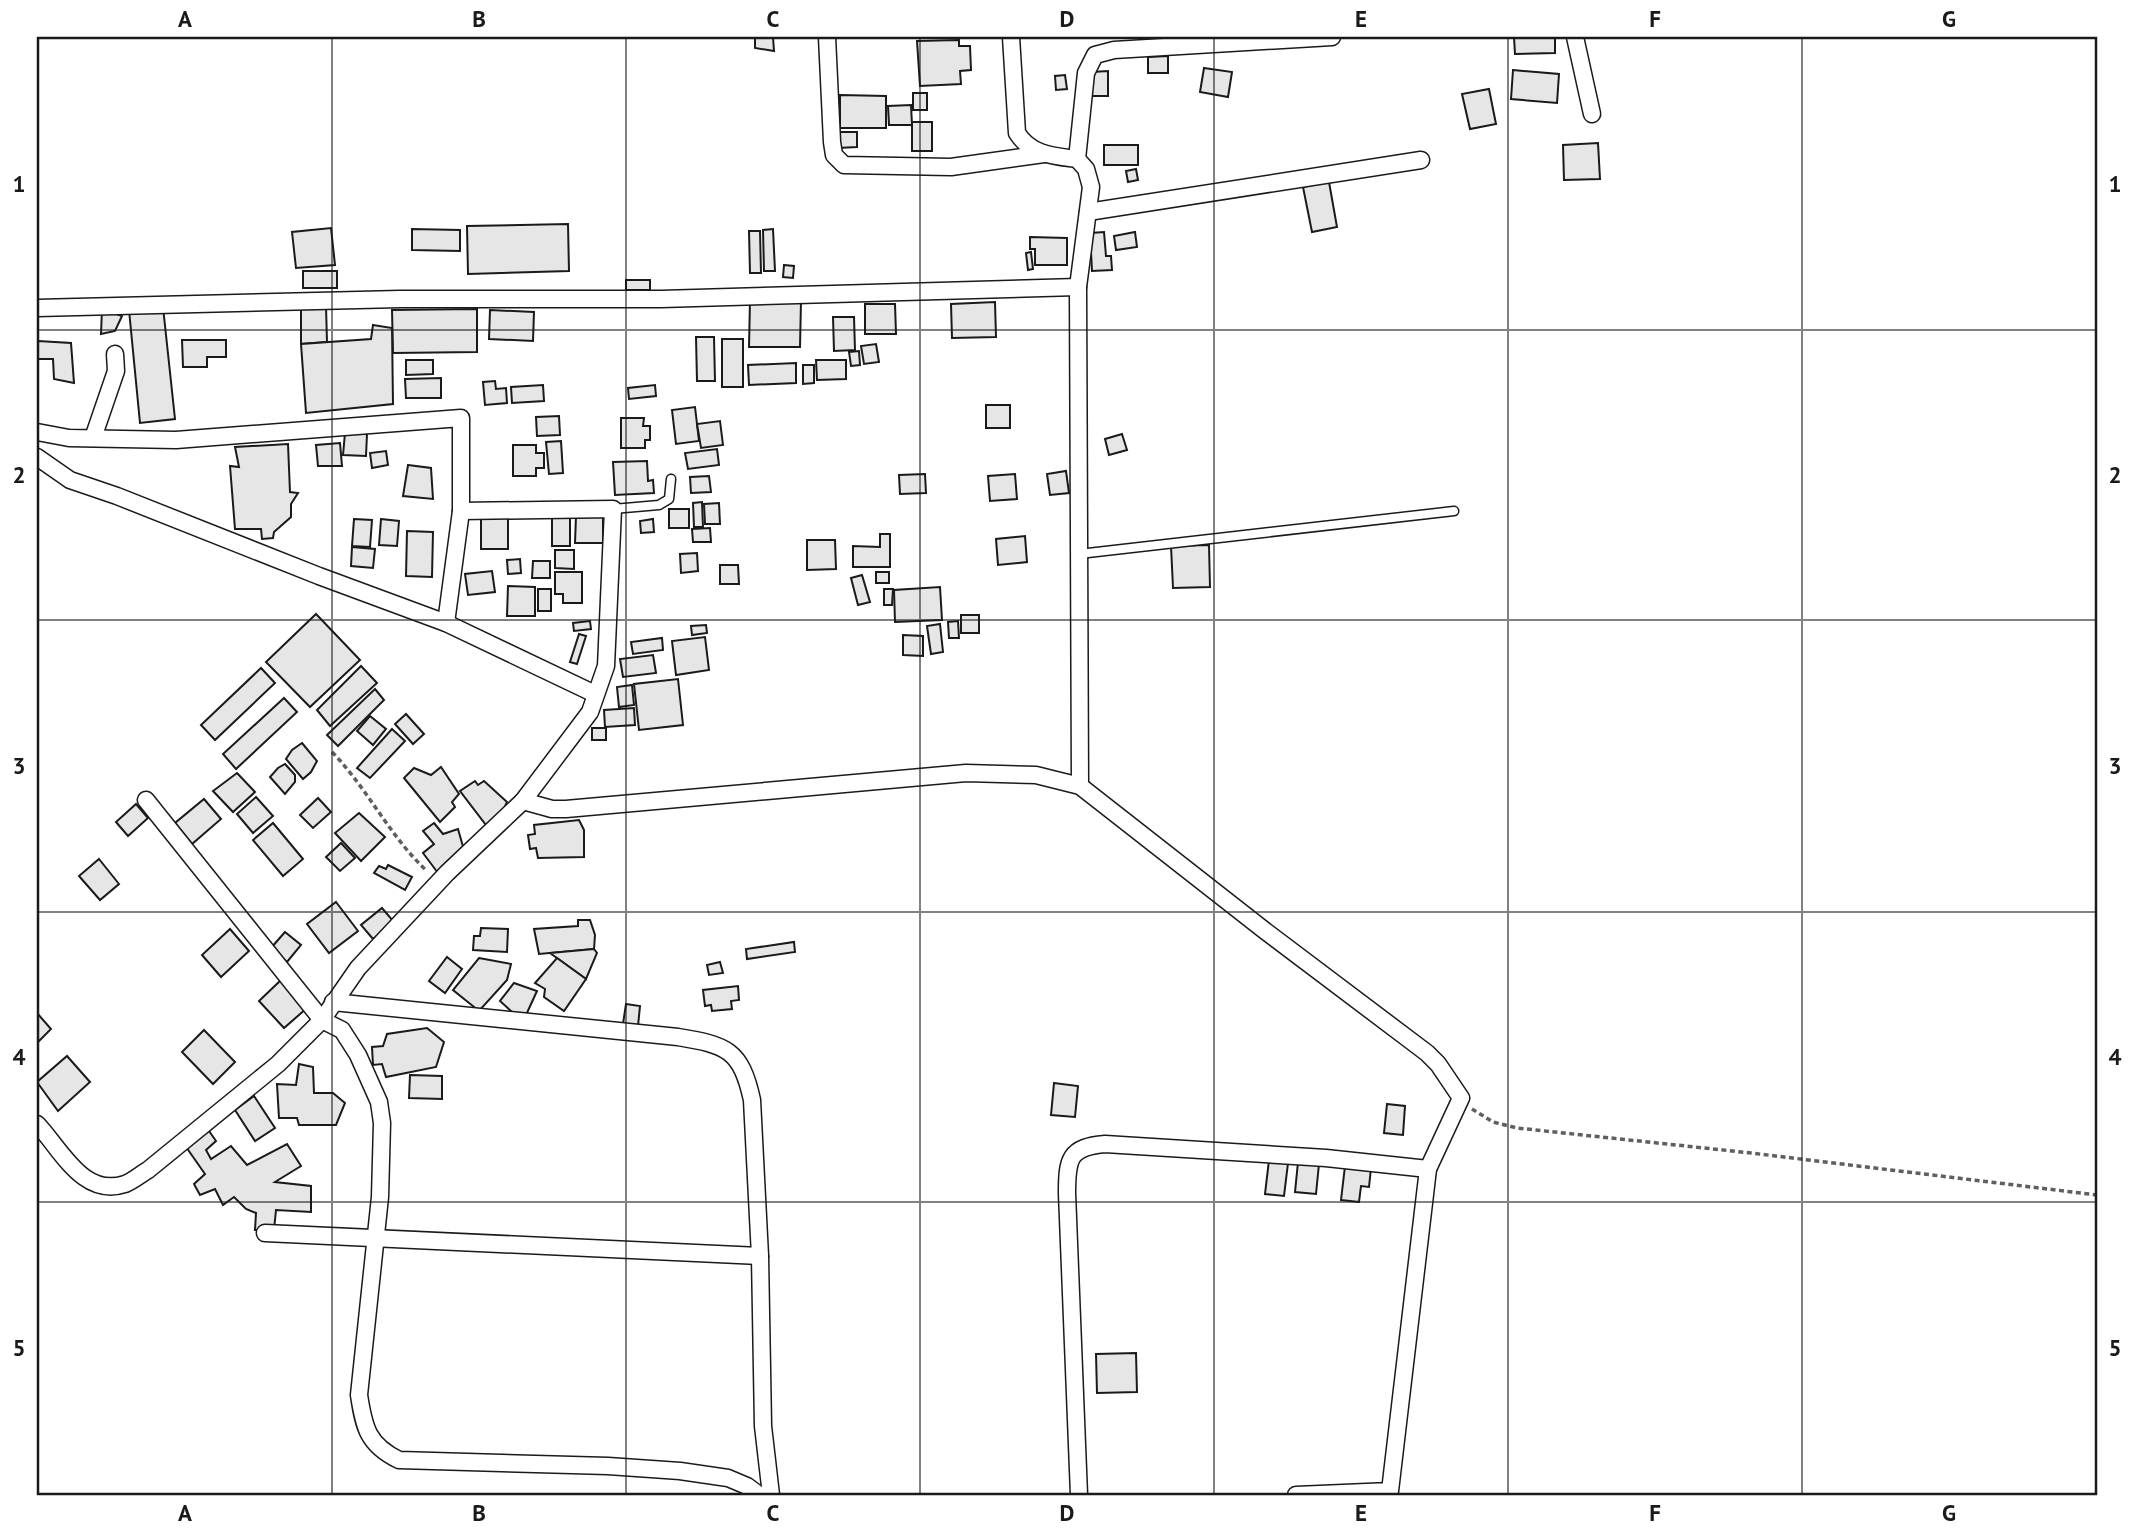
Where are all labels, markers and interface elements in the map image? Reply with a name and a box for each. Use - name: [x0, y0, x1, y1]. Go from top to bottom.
- text: A: [178, 4, 192, 33]
- text: B: [472, 4, 486, 33]
- text: C: [767, 4, 780, 33]
- text: D: [1060, 4, 1074, 33]
- text: E: [1355, 4, 1367, 33]
- text: F: [1649, 4, 1661, 33]
- text: G: [1942, 4, 1956, 33]
- text: 1: [12, 169, 26, 198]
- text: 1: [2108, 169, 2122, 198]
- text: 2: [12, 460, 26, 489]
- text: 2: [2108, 460, 2122, 489]
- text: 3: [12, 751, 26, 780]
- text: 3: [2108, 751, 2122, 780]
- text: 4: [12, 1042, 26, 1071]
- text: 4: [2108, 1042, 2122, 1071]
- text: 5: [12, 1333, 26, 1362]
- text: 5: [2108, 1333, 2122, 1362]
- text: A: [178, 1498, 192, 1527]
- text: B: [472, 1498, 486, 1527]
- text: C: [767, 1498, 780, 1527]
- text: D: [1060, 1498, 1074, 1527]
- text: E: [1355, 1498, 1367, 1527]
- text: F: [1649, 1498, 1661, 1527]
- text: G: [1942, 1498, 1956, 1527]

